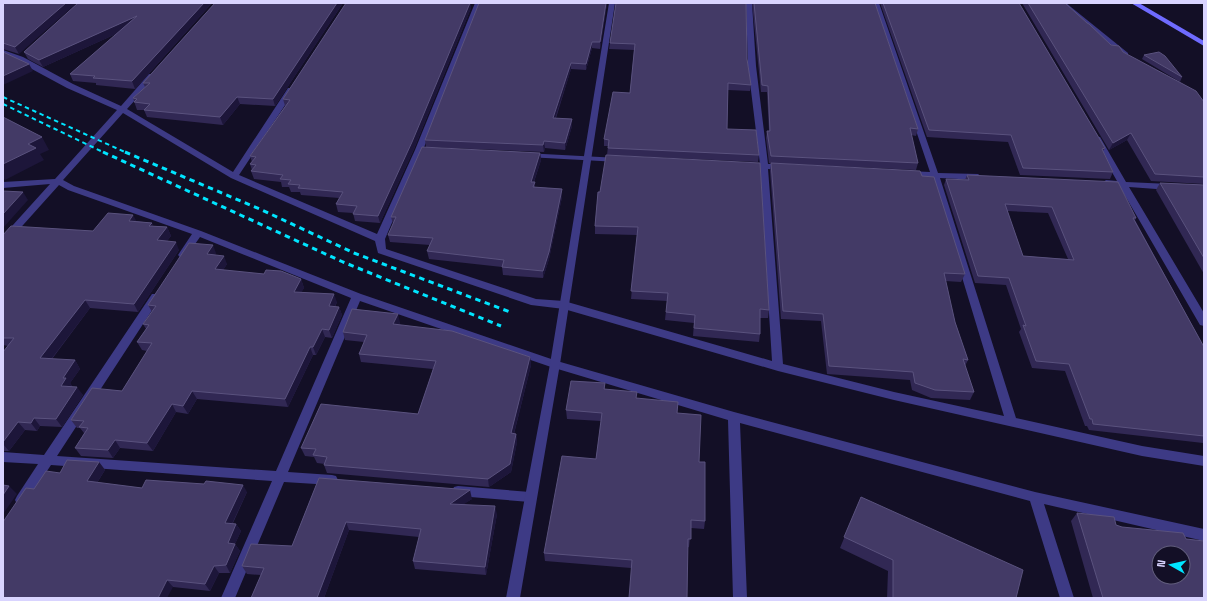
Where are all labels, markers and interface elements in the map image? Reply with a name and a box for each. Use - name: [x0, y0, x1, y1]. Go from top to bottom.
- north arrow: [1151, 545, 1191, 585]
- text: N: [1154, 559, 1169, 568]

